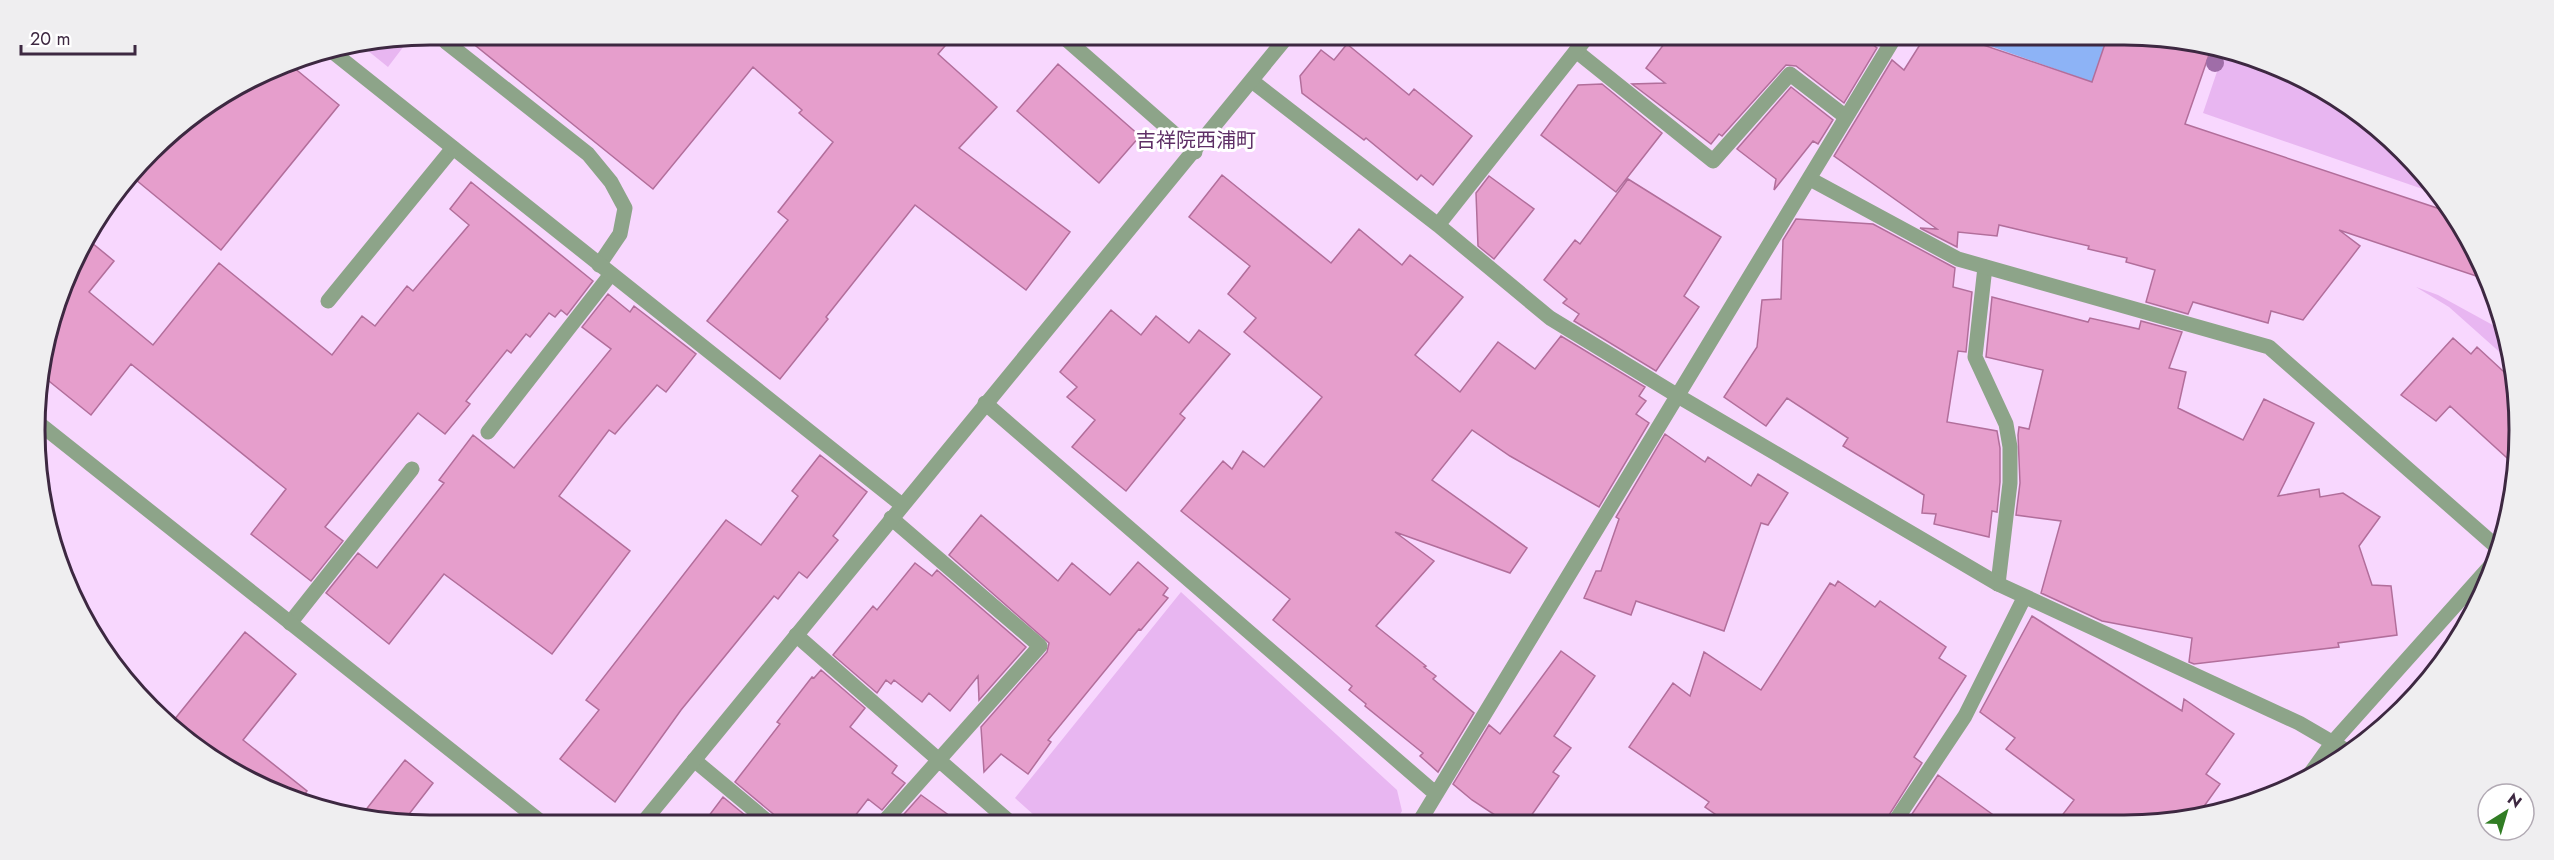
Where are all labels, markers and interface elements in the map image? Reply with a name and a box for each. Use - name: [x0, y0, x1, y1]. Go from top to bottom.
- scale bar: [21, 18, 135, 56]
- text: 20 m: [30, 26, 70, 52]
- district label: 吉祥院西浦町: [1136, 126, 1256, 155]
- north arrow: [2476, 782, 2536, 842]
- text: N: [2503, 787, 2527, 813]

